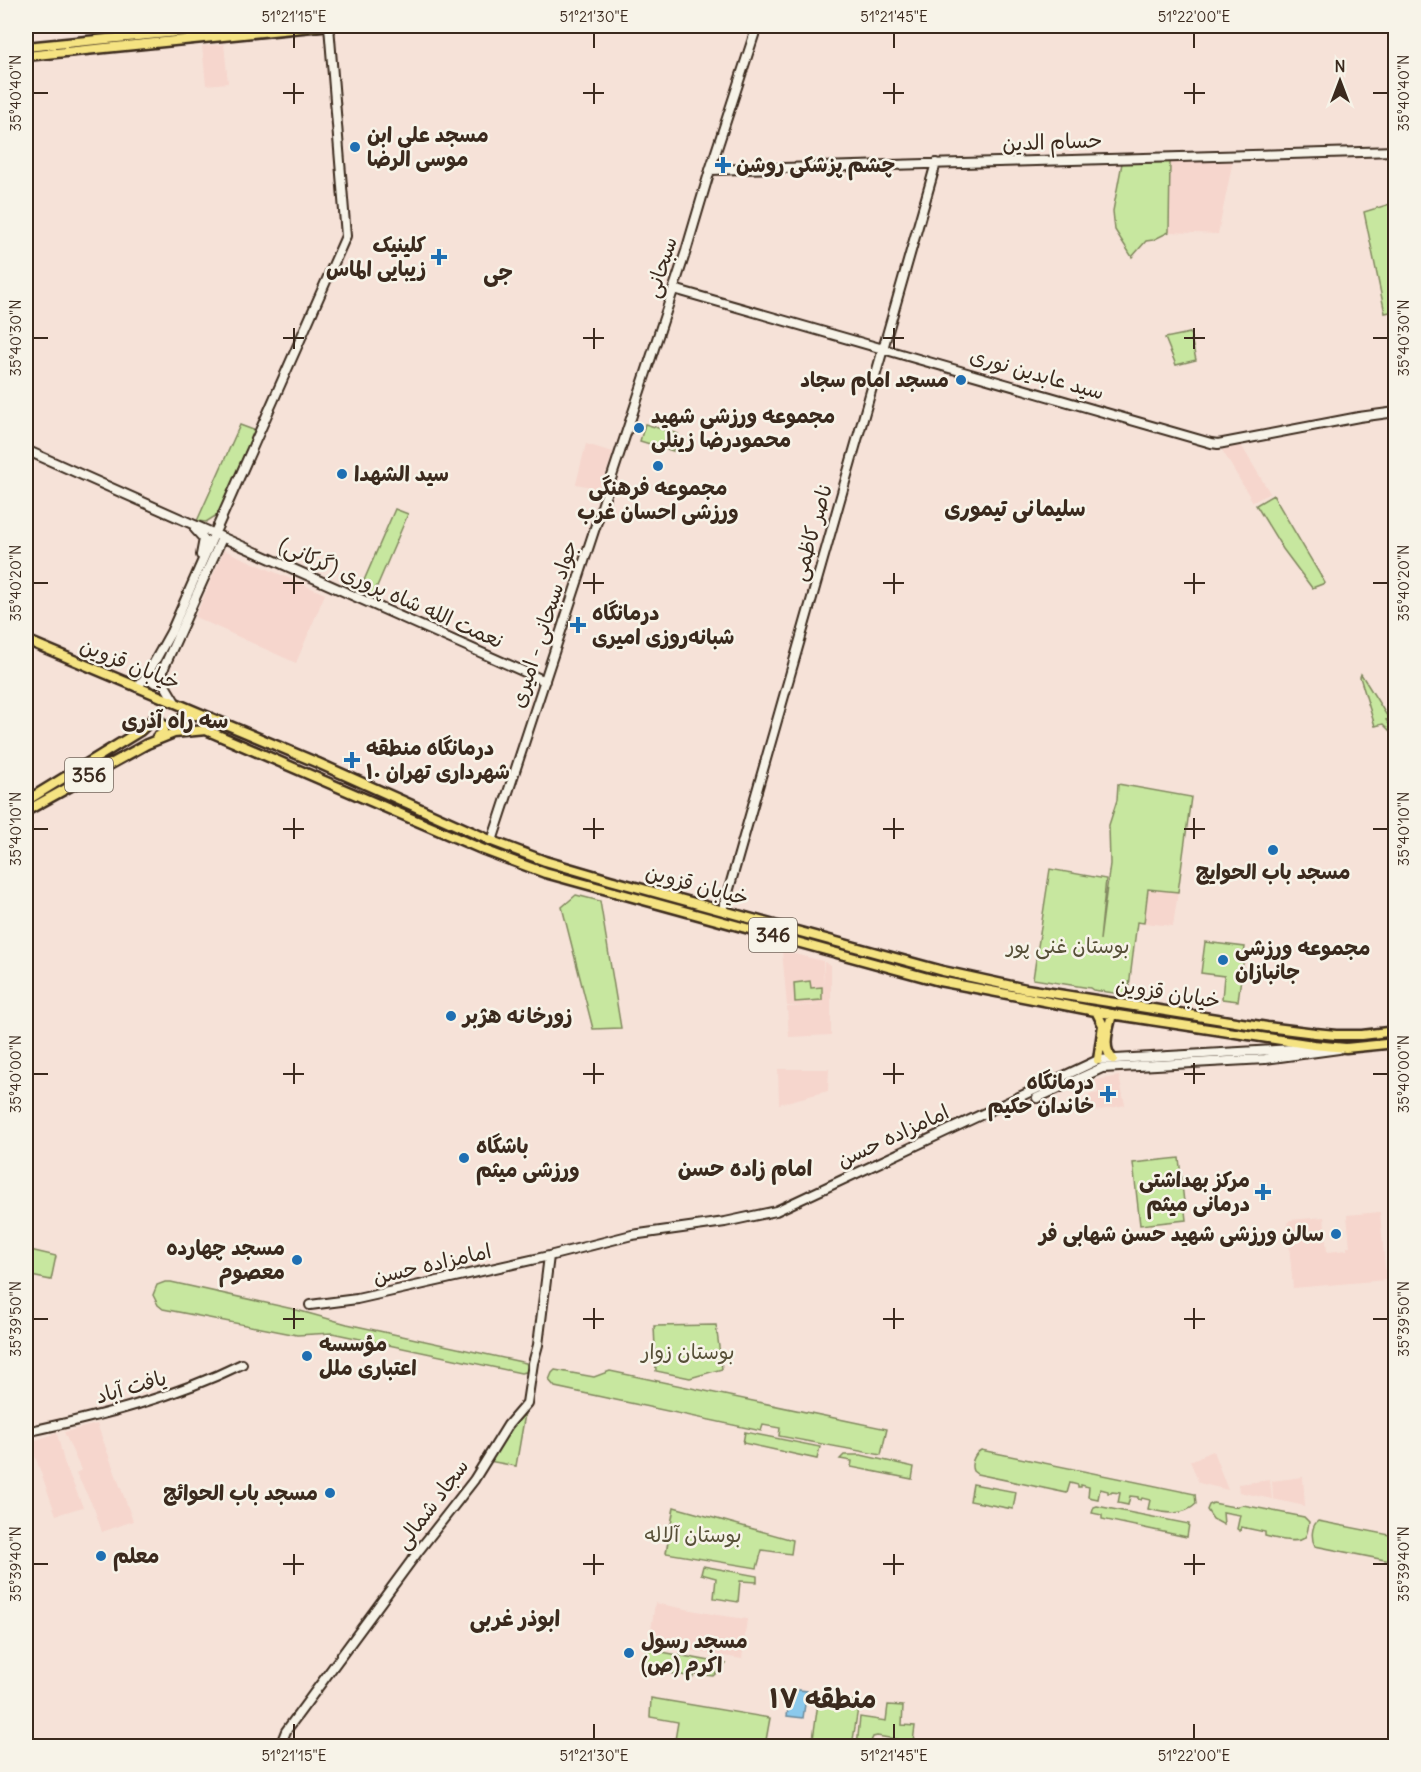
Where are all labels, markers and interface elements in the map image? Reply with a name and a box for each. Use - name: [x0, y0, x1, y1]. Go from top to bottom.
- text: 51°21'15"E: [261, 7, 327, 26]
- text: 51°21'30"E: [560, 7, 629, 26]
- text: 51°21'45"E: [860, 7, 928, 26]
- text: 51°22'00"E: [1158, 7, 1230, 26]
- north arrow: [1310, 51, 1370, 111]
- text: 35°40'40"N: [6, 55, 25, 131]
- text: 35°40'40"N: [1394, 55, 1413, 131]
- text: N: [1334, 56, 1346, 76]
- place label: مسجد علی ابن موسی الرضا: [367, 121, 489, 172]
- street label: حسام الدین: [1002, 126, 1102, 160]
- marker: مسجد علی ابن موسی الرضا: [348, 140, 362, 154]
- place label: چشم پزشکی روشن: [736, 151, 895, 181]
- marker: چشم پزشکی روشن: [714, 156, 732, 174]
- place label: کلینیک زیبایی الماس: [326, 231, 427, 282]
- street label: سبحانی: [638, 233, 684, 301]
- marker: کلینیک زیبایی الماس: [430, 248, 448, 266]
- district label: جی: [483, 258, 513, 287]
- text: 35°40'30"N: [6, 299, 25, 377]
- text: 35°40'30"N: [1394, 299, 1413, 377]
- street label: سید عابدین نوری: [967, 341, 1107, 406]
- place label: مسجد امام سجاد: [800, 366, 949, 396]
- marker: مسجد امام سجاد: [954, 373, 968, 387]
- place label: مجموعه ورزشی شهید محمودرضا زینلی: [651, 402, 835, 453]
- marker: مجموعه ورزشی شهید محمودرضا زینلی: [632, 421, 646, 435]
- marker: مجموعه فرهنگی ورزشی احسان غرب: [651, 459, 665, 473]
- place label: سید الشهدا: [354, 460, 449, 487]
- marker: سید الشهدا: [335, 467, 349, 481]
- place label: مجموعه فرهنگی ورزشی احسان غرب: [577, 474, 739, 525]
- street label: ناصر کاظمی: [785, 480, 839, 584]
- district label: سلیمانی تیموری: [944, 494, 1086, 523]
- street label: نعمت الله شاه پروری (گرکانی): [274, 531, 508, 655]
- street label: جواد سبحانی - امیری: [504, 537, 584, 711]
- text: 35°40'20"N: [6, 545, 25, 621]
- text: 35°40'20"N: [1394, 545, 1413, 621]
- place label: درمانگاه شبانه‌روزی امیری: [592, 599, 734, 650]
- marker: درمانگاه شبانه‌روزی امیری: [569, 616, 587, 634]
- street label: خیابان قزوین: [76, 631, 184, 696]
- district label: سه راه آذری: [122, 706, 228, 734]
- place label: درمانگاه منطقه ۱۰ شهرداری تهران: [366, 734, 510, 785]
- marker: درمانگاه منطقه ۱۰ شهرداری تهران: [343, 751, 361, 769]
- road number: 356: [65, 758, 113, 792]
- text: 35°40'10"N: [6, 792, 25, 866]
- text: 35°40'10"N: [1394, 792, 1413, 866]
- marker: مسجد باب الحوایج: [1266, 843, 1280, 857]
- street label: خیابان قزوین: [643, 858, 752, 911]
- place label: مسجد باب الحوایج: [1195, 858, 1351, 885]
- road number: 346: [749, 918, 797, 952]
- park label: بوستان غنی پور: [1004, 932, 1130, 960]
- place label: مجموعه ورزشی جانبازان: [1235, 934, 1370, 985]
- marker: مجموعه ورزشی جانبازان: [1216, 953, 1230, 967]
- street label: خیابان قزوین: [1114, 971, 1222, 1014]
- place label: زورخانه هژبر: [461, 1002, 572, 1029]
- marker: زورخانه هژبر: [444, 1009, 458, 1023]
- text: 35°40'00"N: [6, 1035, 25, 1113]
- text: 35°40'00"N: [1394, 1035, 1413, 1113]
- place label: درمانگاه خاندان حکیم: [988, 1068, 1094, 1122]
- marker: درمانگاه خاندان حکیم: [1099, 1085, 1117, 1103]
- street label: امامزاده حسن: [832, 1098, 953, 1173]
- place label: باشگاه ورزشی میثم: [476, 1132, 580, 1186]
- marker: باشگاه ورزشی میثم: [457, 1151, 471, 1165]
- district label: امام زاده حسن: [678, 1154, 812, 1185]
- place label: مرکز بهداشتی درمانی میثم: [1139, 1166, 1250, 1220]
- marker: مرکز بهداشتی درمانی میثم: [1254, 1183, 1272, 1201]
- place label: سالن ورزشی شهید حسن شهابی فر: [1037, 1220, 1324, 1247]
- marker: سالن ورزشی شهید حسن شهابی فر: [1329, 1227, 1343, 1241]
- place label: مسجد چهارده معصوم: [166, 1234, 285, 1288]
- street label: امامزاده حسن: [370, 1237, 494, 1290]
- marker: مسجد چهارده معصوم: [290, 1253, 304, 1267]
- text: 35°39'50"N: [6, 1281, 25, 1357]
- text: 35°39'50"N: [1394, 1281, 1413, 1357]
- place label: مؤسسه اعتباری ملل: [319, 1330, 417, 1381]
- park label: بوستان زوار: [639, 1338, 735, 1365]
- marker: مؤسسه اعتباری ملل: [300, 1349, 314, 1363]
- street label: یافت آباد: [92, 1364, 169, 1409]
- street label: سجاد شمالی: [389, 1453, 475, 1555]
- place label: مسجد باب الحوائج: [163, 1479, 318, 1506]
- marker: مسجد باب الحوائج: [323, 1486, 337, 1500]
- park label: بوستان آلاله: [645, 1521, 742, 1548]
- text: 35°39'40"N: [6, 1526, 25, 1602]
- text: 35°39'40"N: [1394, 1526, 1413, 1602]
- place label: معلم: [113, 1542, 159, 1572]
- marker: معلم: [94, 1549, 108, 1563]
- district label: ابوذر غربی: [470, 1604, 560, 1633]
- place label: مسجد رسول اکرم (ص): [641, 1627, 748, 1681]
- marker: مسجد رسول اکرم (ص): [622, 1646, 636, 1660]
- district label: منطقه ۱۷: [770, 1681, 876, 1715]
- text: 51°21'15"E: [261, 1746, 327, 1765]
- text: 51°21'30"E: [560, 1746, 629, 1765]
- text: 51°21'45"E: [860, 1746, 928, 1765]
- text: 51°22'00"E: [1158, 1746, 1230, 1765]

